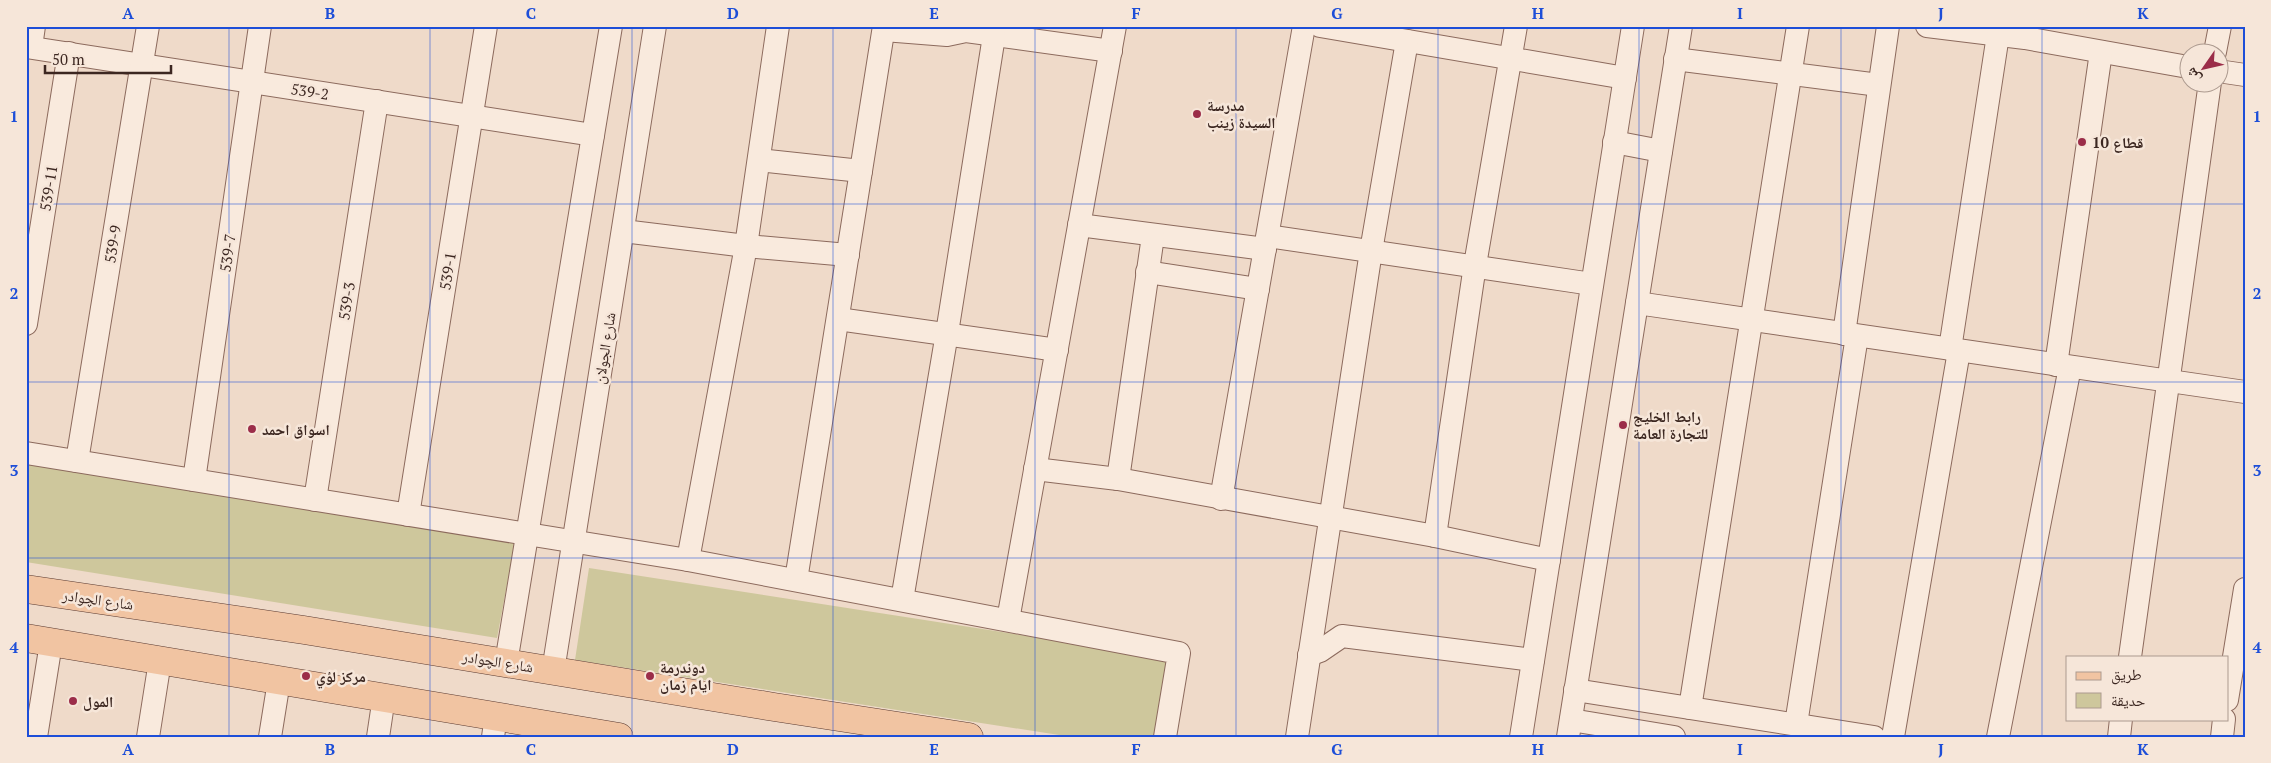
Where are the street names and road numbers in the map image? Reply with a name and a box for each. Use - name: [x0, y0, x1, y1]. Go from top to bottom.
- street label: 539-2: [289, 78, 331, 104]
- street label: 539-11: [34, 164, 62, 212]
- street label: 539-9: [99, 223, 125, 265]
- street label: 539-7: [214, 233, 240, 273]
- street label: 539-1: [434, 250, 460, 292]
- street label: 539-3: [333, 280, 359, 322]
- street label: شارع الجولان: [588, 311, 621, 386]
- street label: شارع الچوادر: [60, 584, 135, 615]
- street label: شارع الچوادر: [460, 645, 535, 677]

